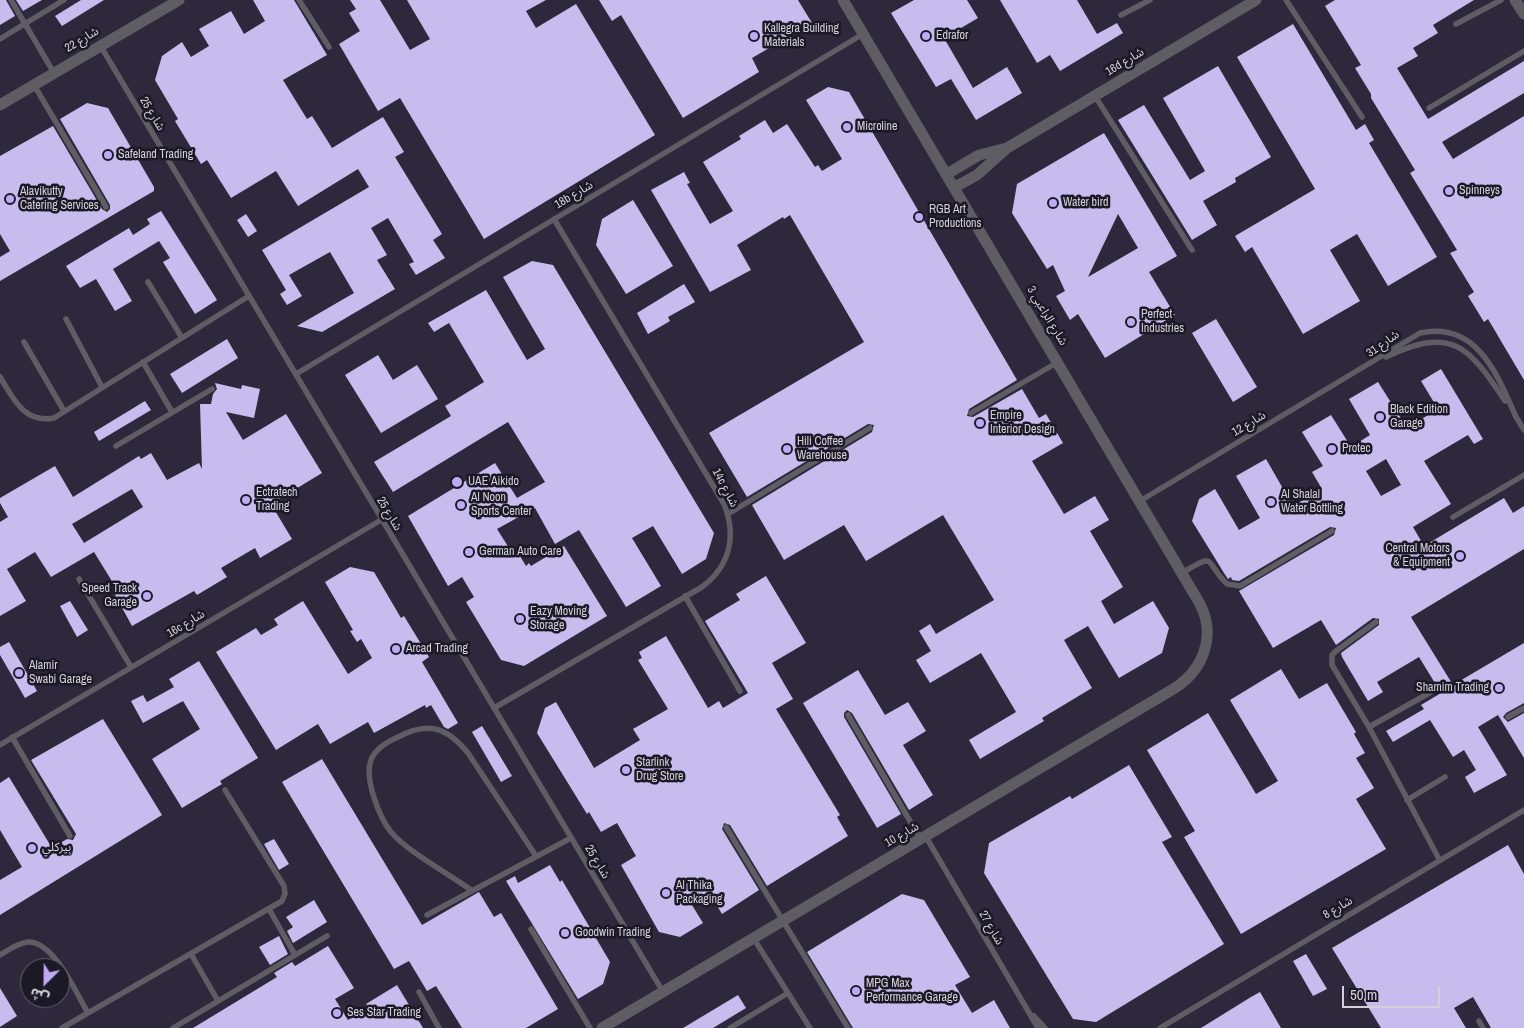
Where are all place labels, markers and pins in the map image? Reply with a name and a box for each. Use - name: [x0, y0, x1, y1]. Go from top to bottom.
- place label: Kallegra Building Materials: [764, 22, 839, 50]
- place label: Edrafor: [936, 29, 968, 43]
- marker: Kallegra Building Materials: [748, 30, 760, 42]
- marker: Edrafor: [920, 30, 932, 42]
- place label: Microline: [857, 120, 897, 134]
- marker: Microline: [841, 121, 853, 133]
- place label: Safeland Trading: [118, 148, 193, 162]
- marker: Safeland Trading: [102, 149, 114, 161]
- place label: Spinneys: [1459, 184, 1500, 198]
- place label: Alavikutty Catering Services: [20, 185, 99, 213]
- marker: Spinneys: [1443, 185, 1455, 197]
- marker: Alavikutty Catering Services: [4, 193, 16, 205]
- place label: Water bird: [1063, 196, 1109, 210]
- marker: Water bird: [1047, 197, 1059, 209]
- place label: RGB Art Productions: [929, 203, 982, 231]
- marker: RGB Art Productions: [913, 211, 925, 223]
- place label: Perfect Industries: [1141, 308, 1184, 336]
- marker: Perfect Industries: [1125, 316, 1137, 328]
- place label: Black Edition Garage: [1390, 403, 1448, 431]
- place label: Empire Interior Design: [990, 409, 1055, 437]
- marker: Black Edition Garage: [1374, 411, 1386, 423]
- marker: Empire Interior Design: [974, 417, 986, 429]
- place label: Hili Coffee Warehouse: [797, 435, 847, 463]
- place label: Protec: [1342, 442, 1370, 456]
- marker: Hili Coffee Warehouse: [781, 443, 793, 455]
- marker: Protec: [1326, 443, 1338, 455]
- marker: UAE Aikido: [450, 475, 464, 489]
- place label: UAE Aikido: [468, 475, 519, 489]
- place label: Ectratech Trading: [256, 486, 298, 514]
- place label: Al Shalal Water Bottling: [1281, 488, 1343, 516]
- place label: Al Noon Sports Center: [471, 491, 532, 519]
- marker: Ectratech Trading: [240, 494, 252, 506]
- marker: Al Shalal Water Bottling: [1265, 496, 1277, 508]
- marker: Al Noon Sports Center: [455, 499, 467, 511]
- place label: Central Motors & Equipment: [1385, 542, 1450, 570]
- place label: German Auto Care: [479, 545, 562, 559]
- marker: German Auto Care: [463, 546, 475, 558]
- marker: Central Motors & Equipment: [1454, 550, 1466, 562]
- place label: Speed Track Garage: [82, 582, 137, 610]
- marker: Speed Track Garage: [141, 590, 153, 602]
- place label: Eazy Moving Storage: [530, 605, 587, 633]
- marker: Eazy Moving Storage: [514, 613, 526, 625]
- place label: Arcad Trading: [406, 642, 468, 656]
- marker: Arcad Trading: [390, 643, 402, 655]
- place label: Alamir Swabi Garage: [29, 659, 92, 687]
- marker: Alamir Swabi Garage: [13, 667, 25, 679]
- place label: Shamim Trading: [1416, 681, 1489, 695]
- marker: Shamim Trading: [1493, 682, 1505, 694]
- place label: Starlink Drug Store: [636, 756, 684, 784]
- marker: Starlink Drug Store: [620, 764, 632, 776]
- place label: بيركلي: [42, 841, 71, 855]
- marker: بيركلي: [26, 842, 38, 854]
- place label: Al Thika Packaging: [676, 879, 722, 907]
- marker: Al Thika Packaging: [660, 887, 672, 899]
- place label: Goodwin Trading: [575, 926, 651, 940]
- marker: Goodwin Trading: [559, 927, 571, 939]
- place label: MPG Max Performance Garage: [866, 977, 958, 1005]
- marker: MPG Max Performance Garage: [850, 985, 862, 997]
- place label: Ses Star Trading: [347, 1006, 421, 1020]
- marker: Ses Star Trading: [331, 1007, 343, 1019]

